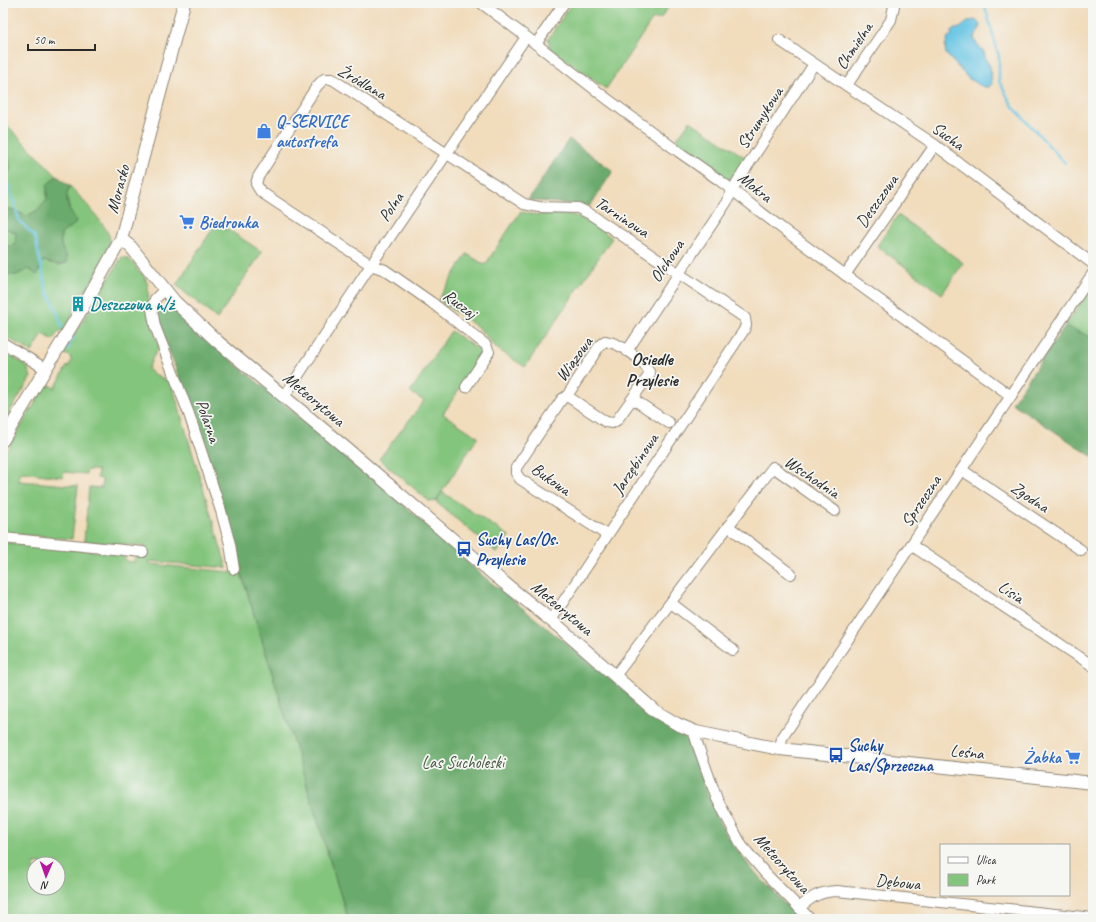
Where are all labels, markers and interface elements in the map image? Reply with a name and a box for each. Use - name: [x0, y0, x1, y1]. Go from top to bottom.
- street label: Chmielna: [831, 17, 879, 74]
- scale bar: [28, 26, 95, 52]
- text: 50 m: [34, 32, 56, 48]
- street label: Źródlana: [334, 59, 391, 105]
- street label: Strumykowa: [732, 81, 789, 153]
- place label: Q-SERVICE autostrefa: [276, 111, 351, 152]
- street label: Sucha: [928, 117, 969, 155]
- shop icon: Q-SERVICE autostrefa: [255, 122, 273, 140]
- street label: Morasko: [101, 162, 135, 215]
- street label: Mokra: [734, 167, 777, 208]
- street label: Deszczowa: [851, 169, 904, 232]
- street label: Polna: [374, 187, 409, 226]
- street label: Tarninowa: [591, 192, 654, 243]
- place label: Biedronka: [199, 212, 259, 233]
- supermarket icon: Biedronka: [178, 213, 196, 231]
- street label: Olchowa: [645, 235, 689, 286]
- street label: Ruczaj: [439, 285, 483, 325]
- place label: Deszczowa n/ż: [90, 294, 176, 315]
- building icon: Deszczowa n/ż: [69, 295, 87, 313]
- street label: Wiązowa: [551, 332, 598, 386]
- district label: Osiedle Przylesie: [626, 348, 680, 391]
- street label: Meteorytowa: [279, 367, 350, 432]
- street label: Polarna: [191, 397, 226, 447]
- street label: Jarzębinowa: [606, 428, 664, 499]
- street label: Wschodnia: [780, 451, 845, 504]
- street label: Bukowa: [527, 458, 576, 501]
- street label: Sprzeczna: [896, 470, 946, 531]
- street label: Zgodna: [1007, 477, 1054, 518]
- place label: Suchy Las/Os. Przylesie: [476, 529, 559, 570]
- bus stop icon: Suchy Las/Os. Przylesie: [455, 540, 473, 558]
- street label: Meteorytowa: [527, 576, 598, 641]
- street label: Lisia: [994, 576, 1030, 609]
- place label: Suchy Las/Sprzeczna: [848, 735, 935, 776]
- street label: Leśna: [949, 740, 986, 764]
- bus stop icon: Suchy Las/Sprzeczna: [827, 746, 845, 764]
- place label: Żabka: [1024, 747, 1063, 768]
- supermarket icon: Żabka: [1064, 748, 1082, 766]
- park label: Las Sucholeski: [422, 752, 506, 773]
- street label: Meteorytowa: [749, 828, 815, 898]
- legend: [940, 844, 1070, 896]
- text: Ulica: [976, 852, 997, 868]
- north arrow: [26, 856, 66, 896]
- street label: Dębowa: [875, 869, 922, 895]
- text: Park: [976, 872, 997, 888]
- text: N: [40, 879, 49, 893]

